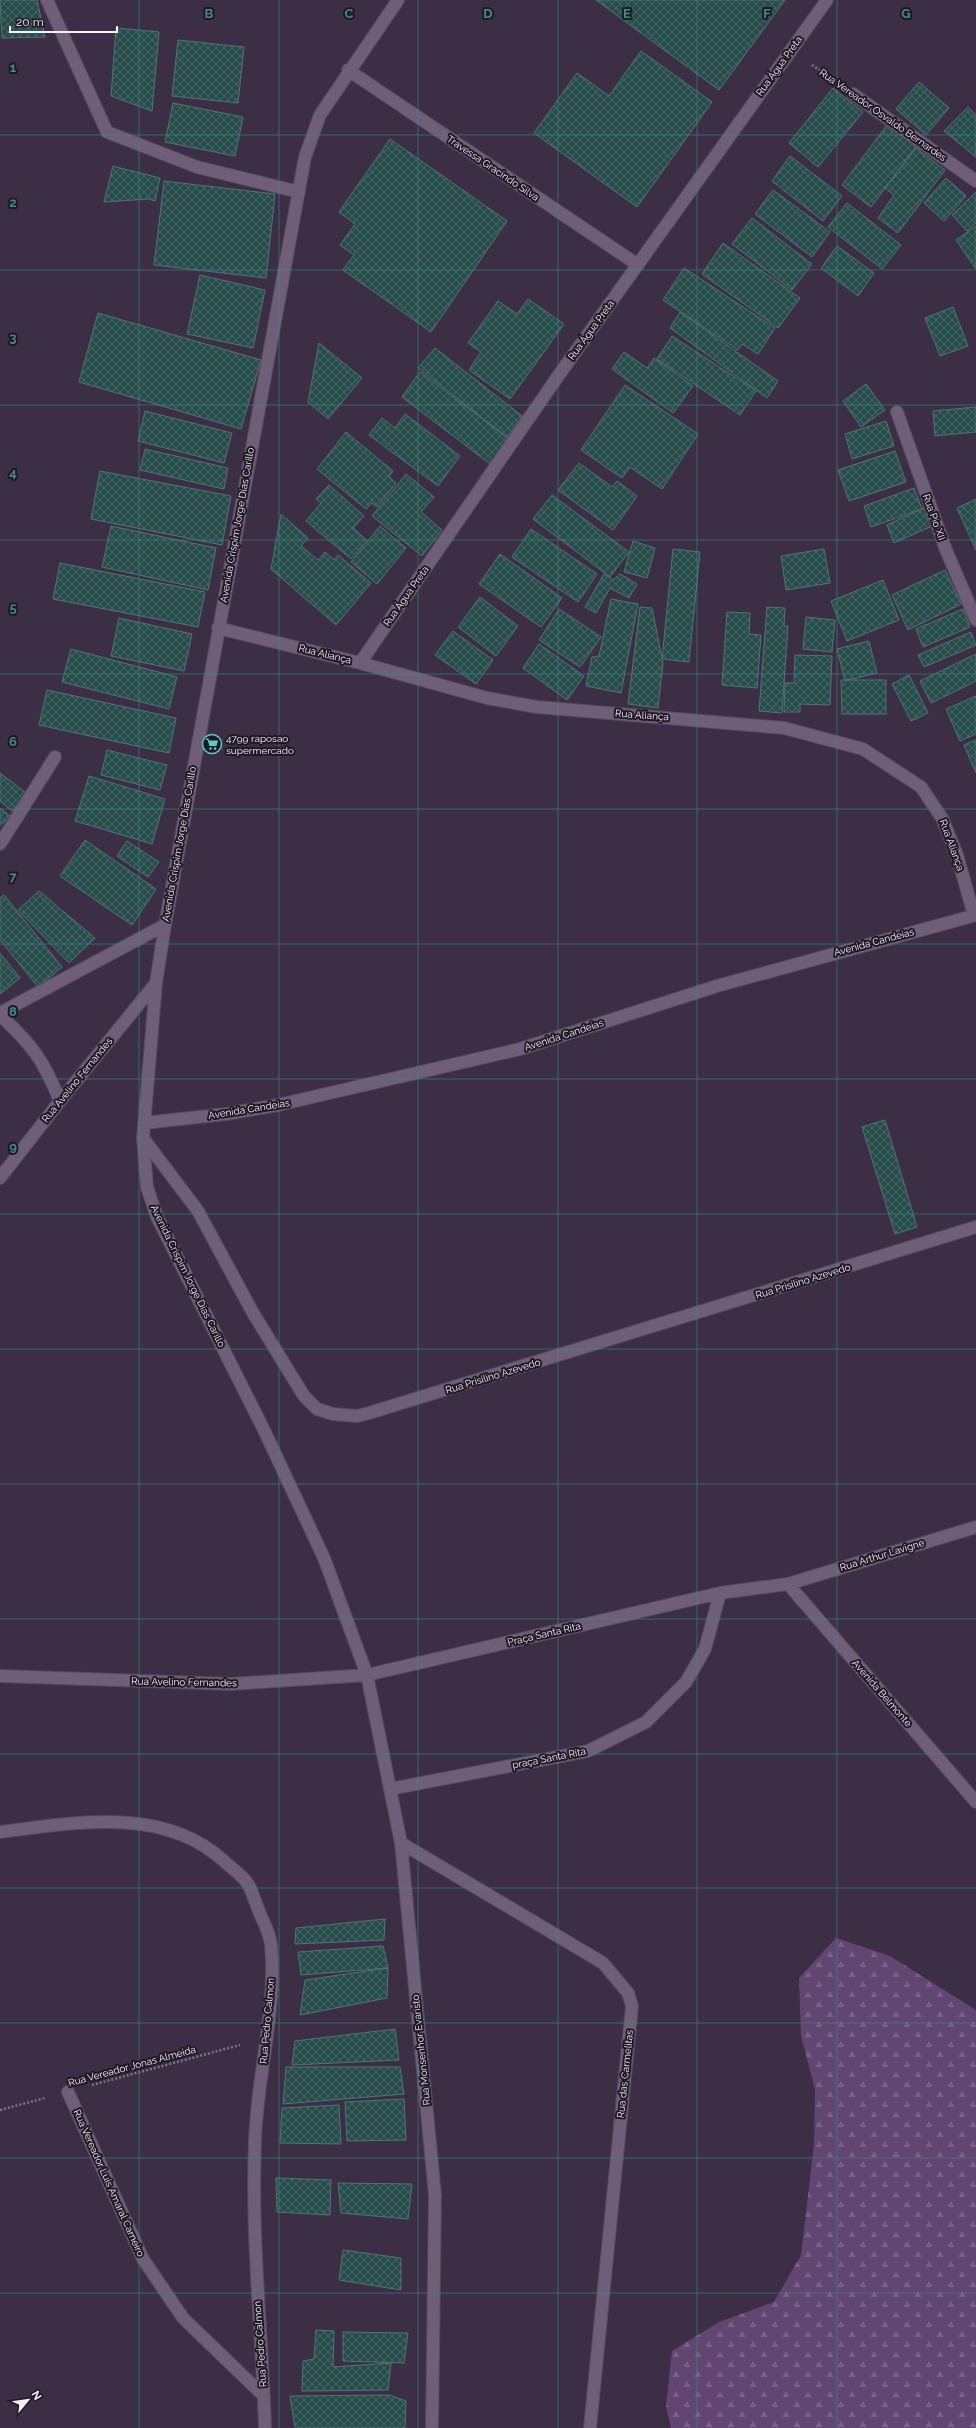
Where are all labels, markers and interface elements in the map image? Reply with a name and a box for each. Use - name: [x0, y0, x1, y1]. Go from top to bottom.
- text: B: [205, 6, 214, 21]
- text: C: [345, 6, 354, 21]
- text: D: [483, 6, 493, 21]
- text: E: [623, 6, 631, 21]
- text: F: [763, 6, 771, 21]
- text: G: [901, 6, 911, 21]
- scale bar: [10, 8, 117, 34]
- text: 20 m: [16, 15, 44, 29]
- street label: Rua Água Preta: [754, 34, 804, 98]
- text: 1: [10, 60, 17, 75]
- street label: Rua Vereador Osvaldo Bernardes: [817, 67, 949, 163]
- street label: Travessa Gracindo Silva: [445, 133, 541, 203]
- text: 2: [9, 195, 17, 210]
- street label: Rua Água Preta: [566, 298, 616, 362]
- text: 3: [9, 330, 17, 345]
- street label: Avenida Crispim Jorge Dias Carillo: [218, 447, 256, 603]
- text: 4: [9, 465, 17, 480]
- street label: Rua Pio XII: [921, 492, 947, 542]
- street label: Rua Água Preta: [381, 564, 431, 628]
- text: 5: [9, 600, 17, 615]
- street label: Rua Aliança: [297, 642, 353, 666]
- street label: Rua Aliança: [615, 708, 669, 722]
- supermarket icon: 4799 raposao supermercado: [201, 733, 223, 755]
- place label: 4799 raposao supermercado: [226, 733, 294, 756]
- text: 6: [9, 734, 17, 749]
- street label: Avenida Crispim Jorge Dias Carillo: [160, 766, 198, 922]
- street label: Rua Aliança: [938, 818, 966, 872]
- text: 7: [9, 869, 17, 884]
- street label: Avenida Candeias: [833, 926, 915, 958]
- text: 8: [9, 1004, 17, 1019]
- street label: Avenida Candeias: [523, 1017, 605, 1053]
- street label: Rua Avelino Fernandes: [39, 1035, 115, 1125]
- street label: Avenida Candeias: [207, 1097, 291, 1121]
- text: 9: [9, 1139, 17, 1154]
- street label: Avenida Crispim Jorge Dias Carillo: [149, 1203, 227, 1349]
- street label: Rua Prisilino Azevedo: [754, 1261, 852, 1301]
- street label: Rua Prisilino Azevedo: [444, 1356, 542, 1396]
- street label: Rua Arthur Lavigne: [838, 1537, 926, 1573]
- street label: Praça Santa Rita: [506, 1620, 582, 1648]
- street label: Avenida Belmonte: [850, 1657, 914, 1729]
- street label: Rua Avelino Fernandes: [131, 1676, 237, 1688]
- street label: praça Santa Rita: [511, 1745, 587, 1771]
- street label: Rua Pedro Calmon: [258, 1977, 276, 2065]
- street label: Rua Monsenhor Evaristo: [410, 1994, 432, 2106]
- street label: Rua das Carmelitas: [615, 2029, 635, 2119]
- street label: Rua Vereador Jonas Almeida: [67, 2044, 197, 2088]
- street label: Rua Vereador Luís Amaral Carneiro: [71, 2108, 147, 2258]
- street label: Rua Pedro Calmon: [251, 2300, 269, 2388]
- north arrow: [8, 2380, 48, 2420]
- text: N: [29, 2389, 44, 2402]

